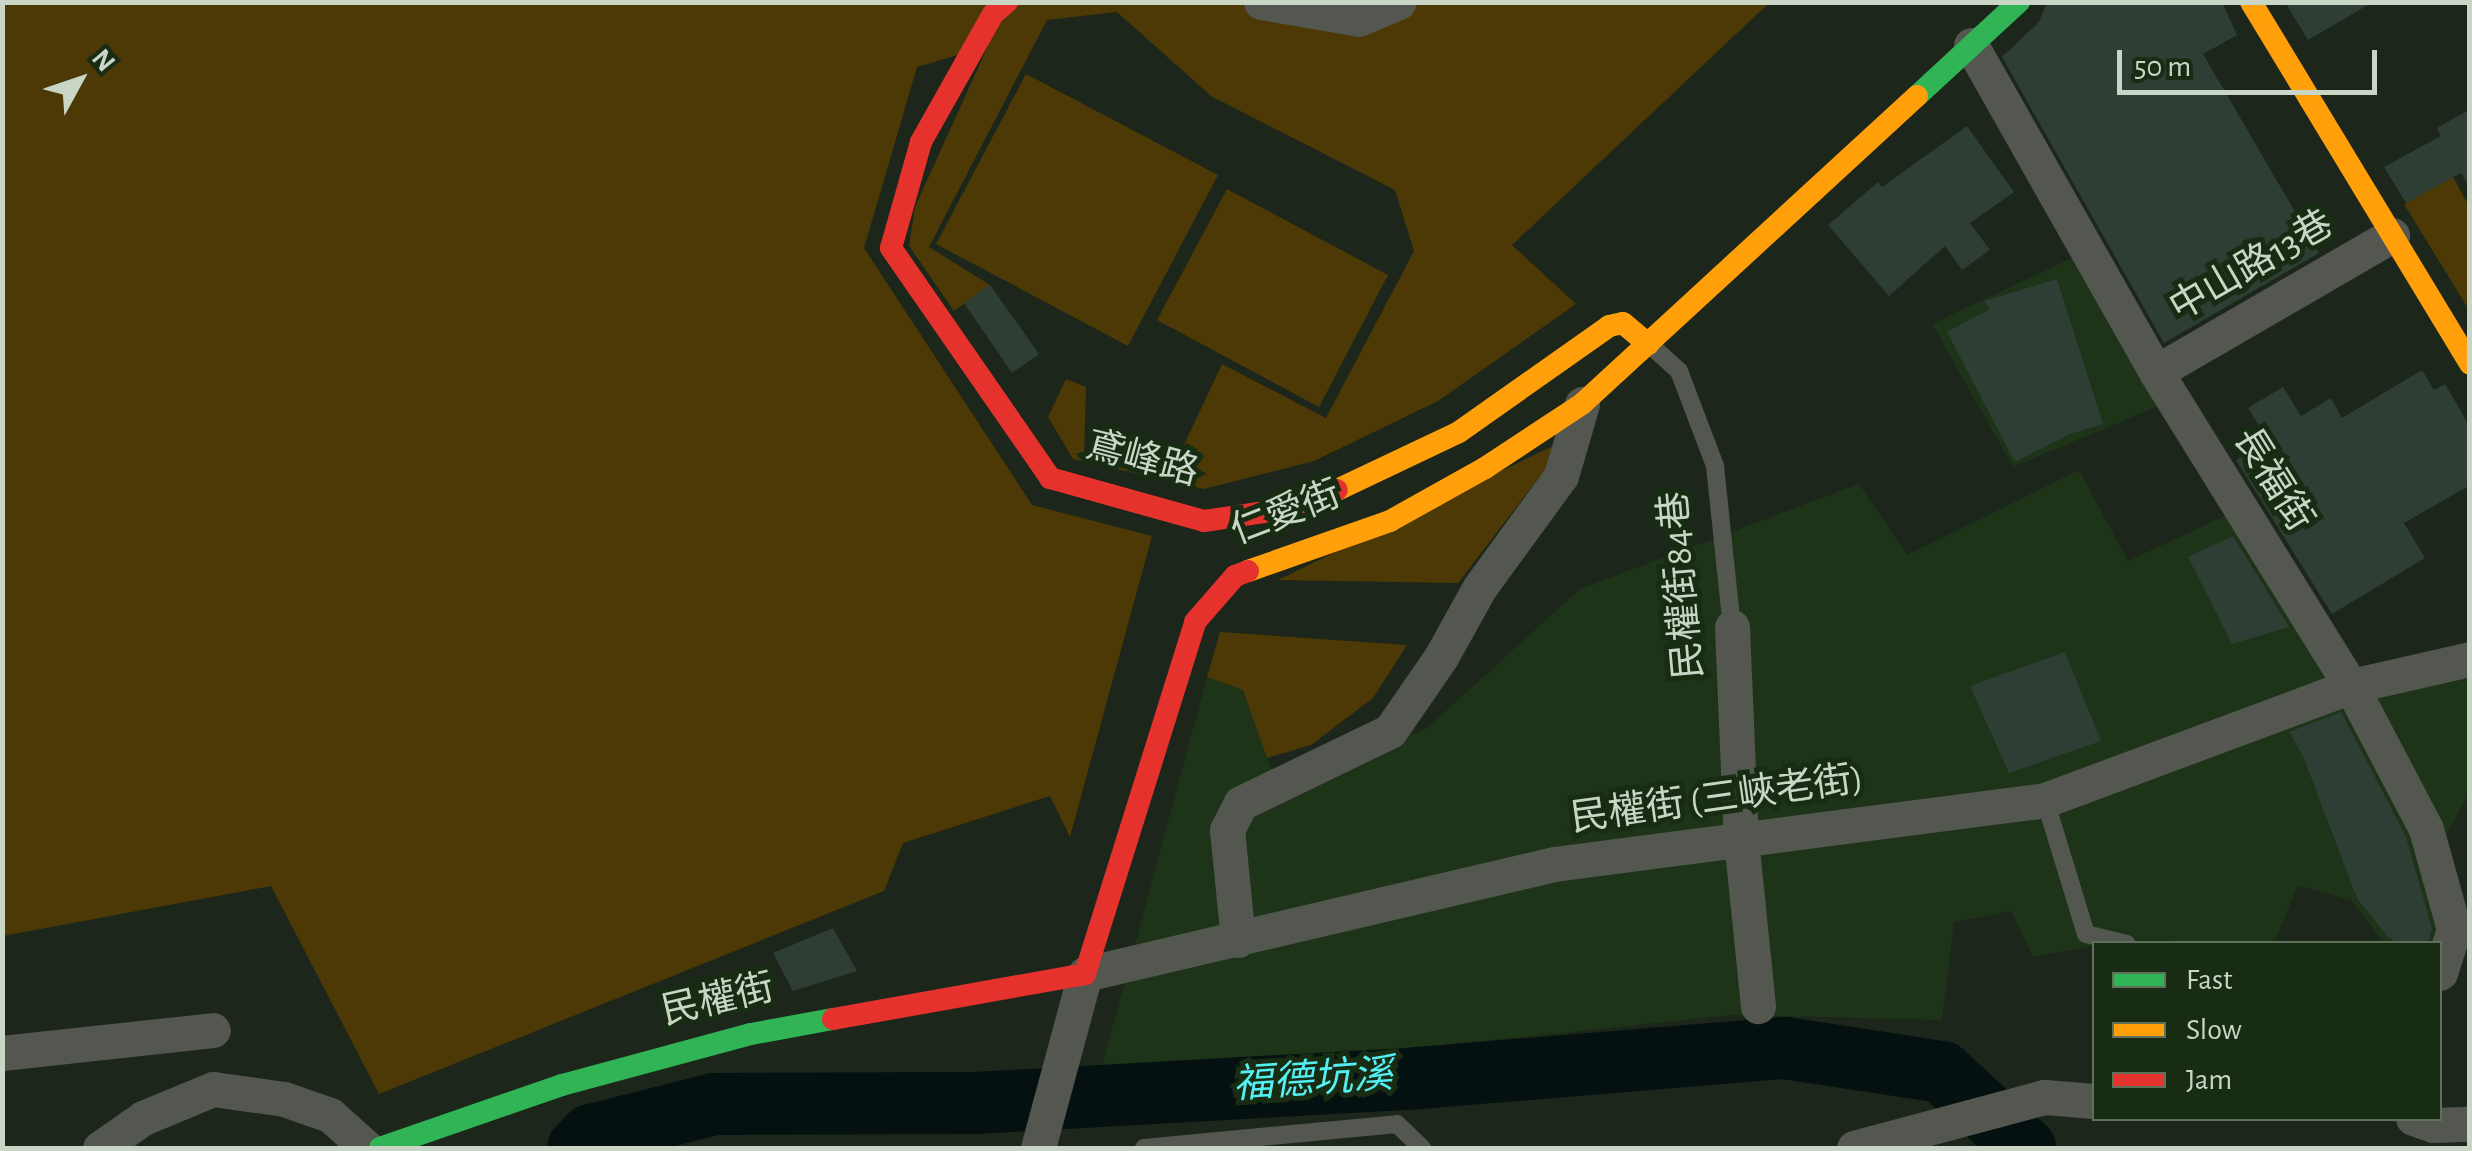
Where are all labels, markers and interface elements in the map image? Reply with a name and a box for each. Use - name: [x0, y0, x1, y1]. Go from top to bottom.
- north arrow: [30, 30, 130, 130]
- scale bar: [2122, 30, 2382, 92]
- text: N: [86, 44, 120, 77]
- text: 50 m: [2134, 52, 2191, 82]
- street label: 中山路13巷: [2162, 202, 2342, 332]
- street label: 長福街: [2222, 420, 2322, 540]
- street label: 鳶峰路: [1081, 423, 1203, 497]
- street label: 仁愛街: [1225, 472, 1347, 556]
- street label: 民權街84巷: [1652, 489, 1714, 681]
- street label: 民權街 (三峽老街): [1568, 757, 1866, 843]
- legend: [2092, 941, 2442, 1121]
- text: Fast: [2186, 965, 2233, 995]
- street label: 民權街: [657, 966, 779, 1036]
- text: Slow: [2186, 1015, 2242, 1045]
- water label: 福德坑溪: [1232, 1050, 1394, 1110]
- text: Jam: [2186, 1065, 2232, 1095]

